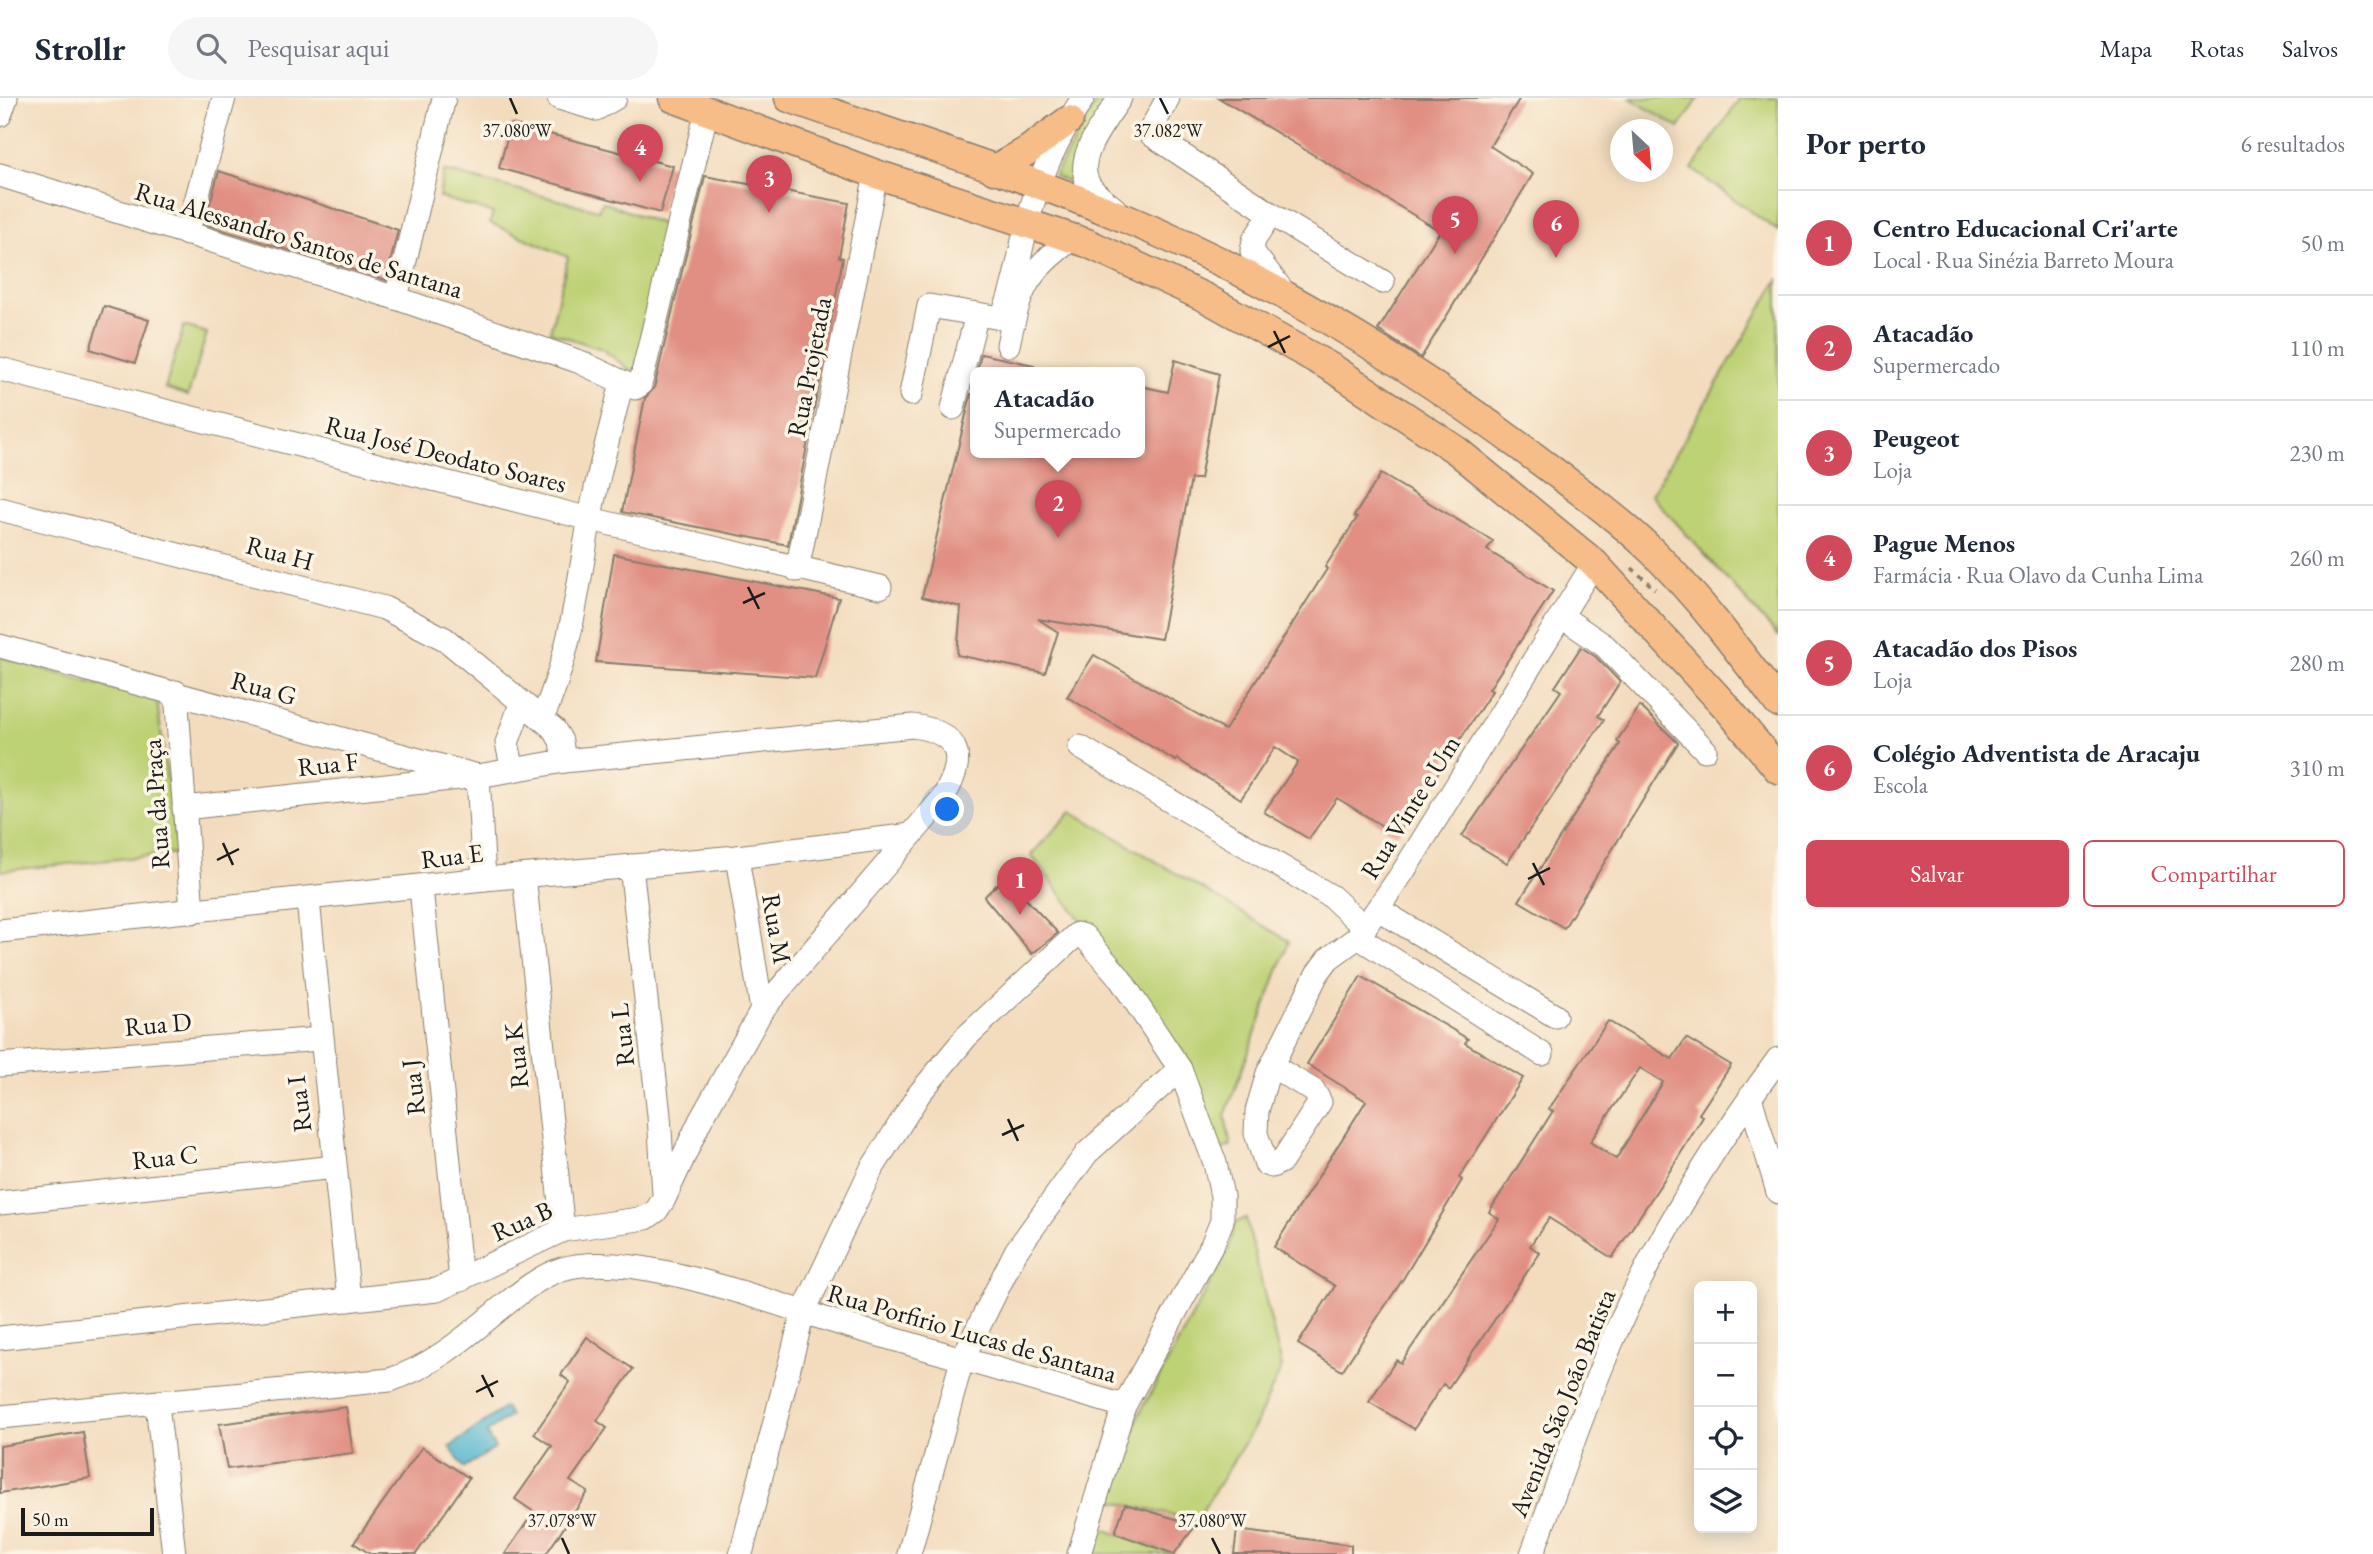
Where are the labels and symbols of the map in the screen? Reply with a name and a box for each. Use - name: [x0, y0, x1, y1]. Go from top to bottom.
- text: 37.080°W: [482, 119, 552, 142]
- text: 37.082°W: [1133, 119, 1203, 142]
- north arrow: [1610, 119, 1673, 182]
- pin: 4: [617, 124, 663, 182]
- pin: 3: [746, 155, 792, 213]
- street label: Rua Alessandro Santos de Santana: [131, 174, 468, 306]
- pin: 5: [1432, 196, 1478, 254]
- pin: 6: [1533, 200, 1579, 258]
- street label: Rua Projetada: [779, 294, 839, 440]
- street label: Rua José Deodato Soares: [322, 408, 570, 500]
- pin: 2: [1035, 480, 1081, 538]
- street label: Rua H: [242, 528, 318, 578]
- street label: Rua G: [227, 663, 301, 713]
- street label: Rua Vinte e Um: [1352, 729, 1468, 885]
- street label: Rua da Praça: [134, 737, 178, 870]
- street label: Rua F: [296, 744, 360, 784]
- your location: [930, 792, 964, 826]
- street label: Rua E: [419, 835, 485, 877]
- pin: 1: [997, 857, 1043, 915]
- street label: Rua M: [754, 891, 800, 967]
- street label: Rua L: [602, 1002, 642, 1068]
- street label: Rua D: [123, 1004, 193, 1044]
- street label: Rua K: [496, 1021, 536, 1090]
- street label: Rua J: [393, 1057, 433, 1117]
- street label: Rua I: [279, 1074, 319, 1134]
- street label: Rua C: [130, 1137, 200, 1177]
- street label: Rua B: [486, 1193, 558, 1249]
- street label: Rua Porfirio Lucas de Santana: [823, 1275, 1121, 1391]
- street label: Avenida São João Batista: [1500, 1283, 1624, 1523]
- scale bar: [21, 1505, 154, 1537]
- text: 37.078°W: [527, 1509, 597, 1532]
- text: 37.080°W: [1177, 1509, 1247, 1532]

